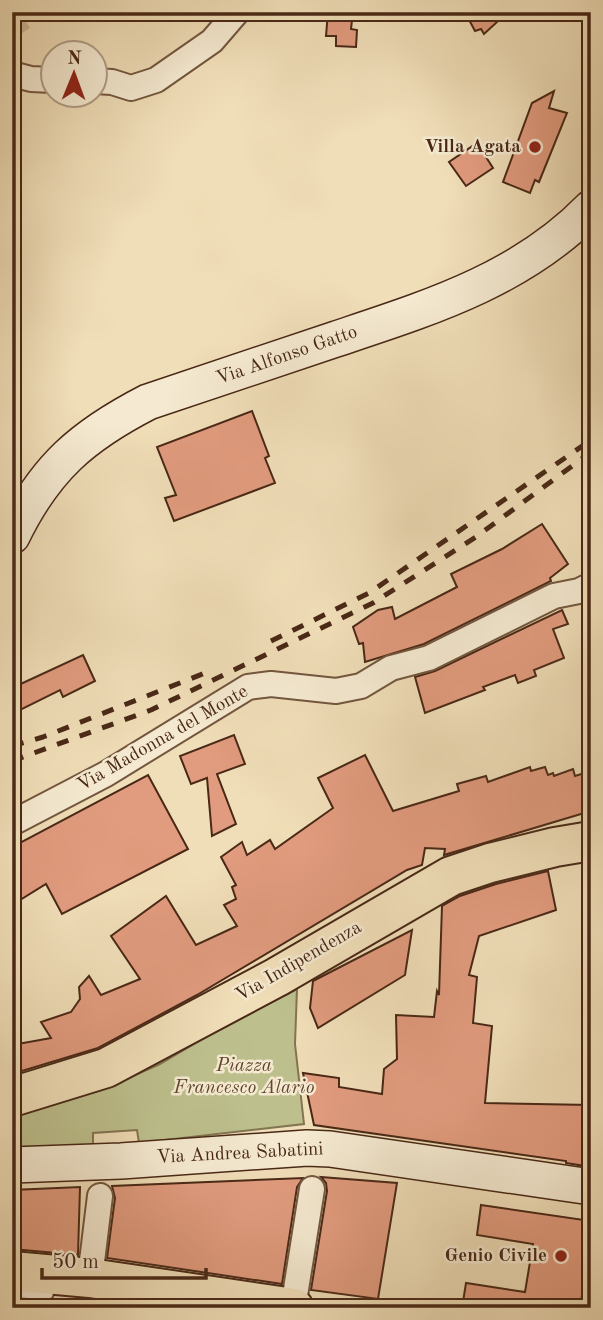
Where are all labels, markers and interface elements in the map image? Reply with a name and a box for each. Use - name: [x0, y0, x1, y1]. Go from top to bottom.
- north arrow: [38, 38, 108, 108]
- text: N: [67, 50, 82, 69]
- place label: Villa Agata: [424, 138, 521, 157]
- marker: Villa Agata: [527, 139, 543, 155]
- street label: Via Alfonso Gatto: [214, 323, 360, 389]
- street label: Via Madonna del Monte: [74, 682, 252, 796]
- street label: Via Indipendenza: [233, 918, 366, 1006]
- park label: Piazza Francesco Alario: [173, 1057, 315, 1098]
- street label: Via Andrea Sabatini: [156, 1140, 324, 1168]
- scale bar: [42, 1236, 206, 1280]
- place label: Genio Civile: [445, 1247, 547, 1266]
- marker: Genio Civile: [553, 1248, 569, 1264]
- text: 50 m: [52, 1252, 99, 1273]

